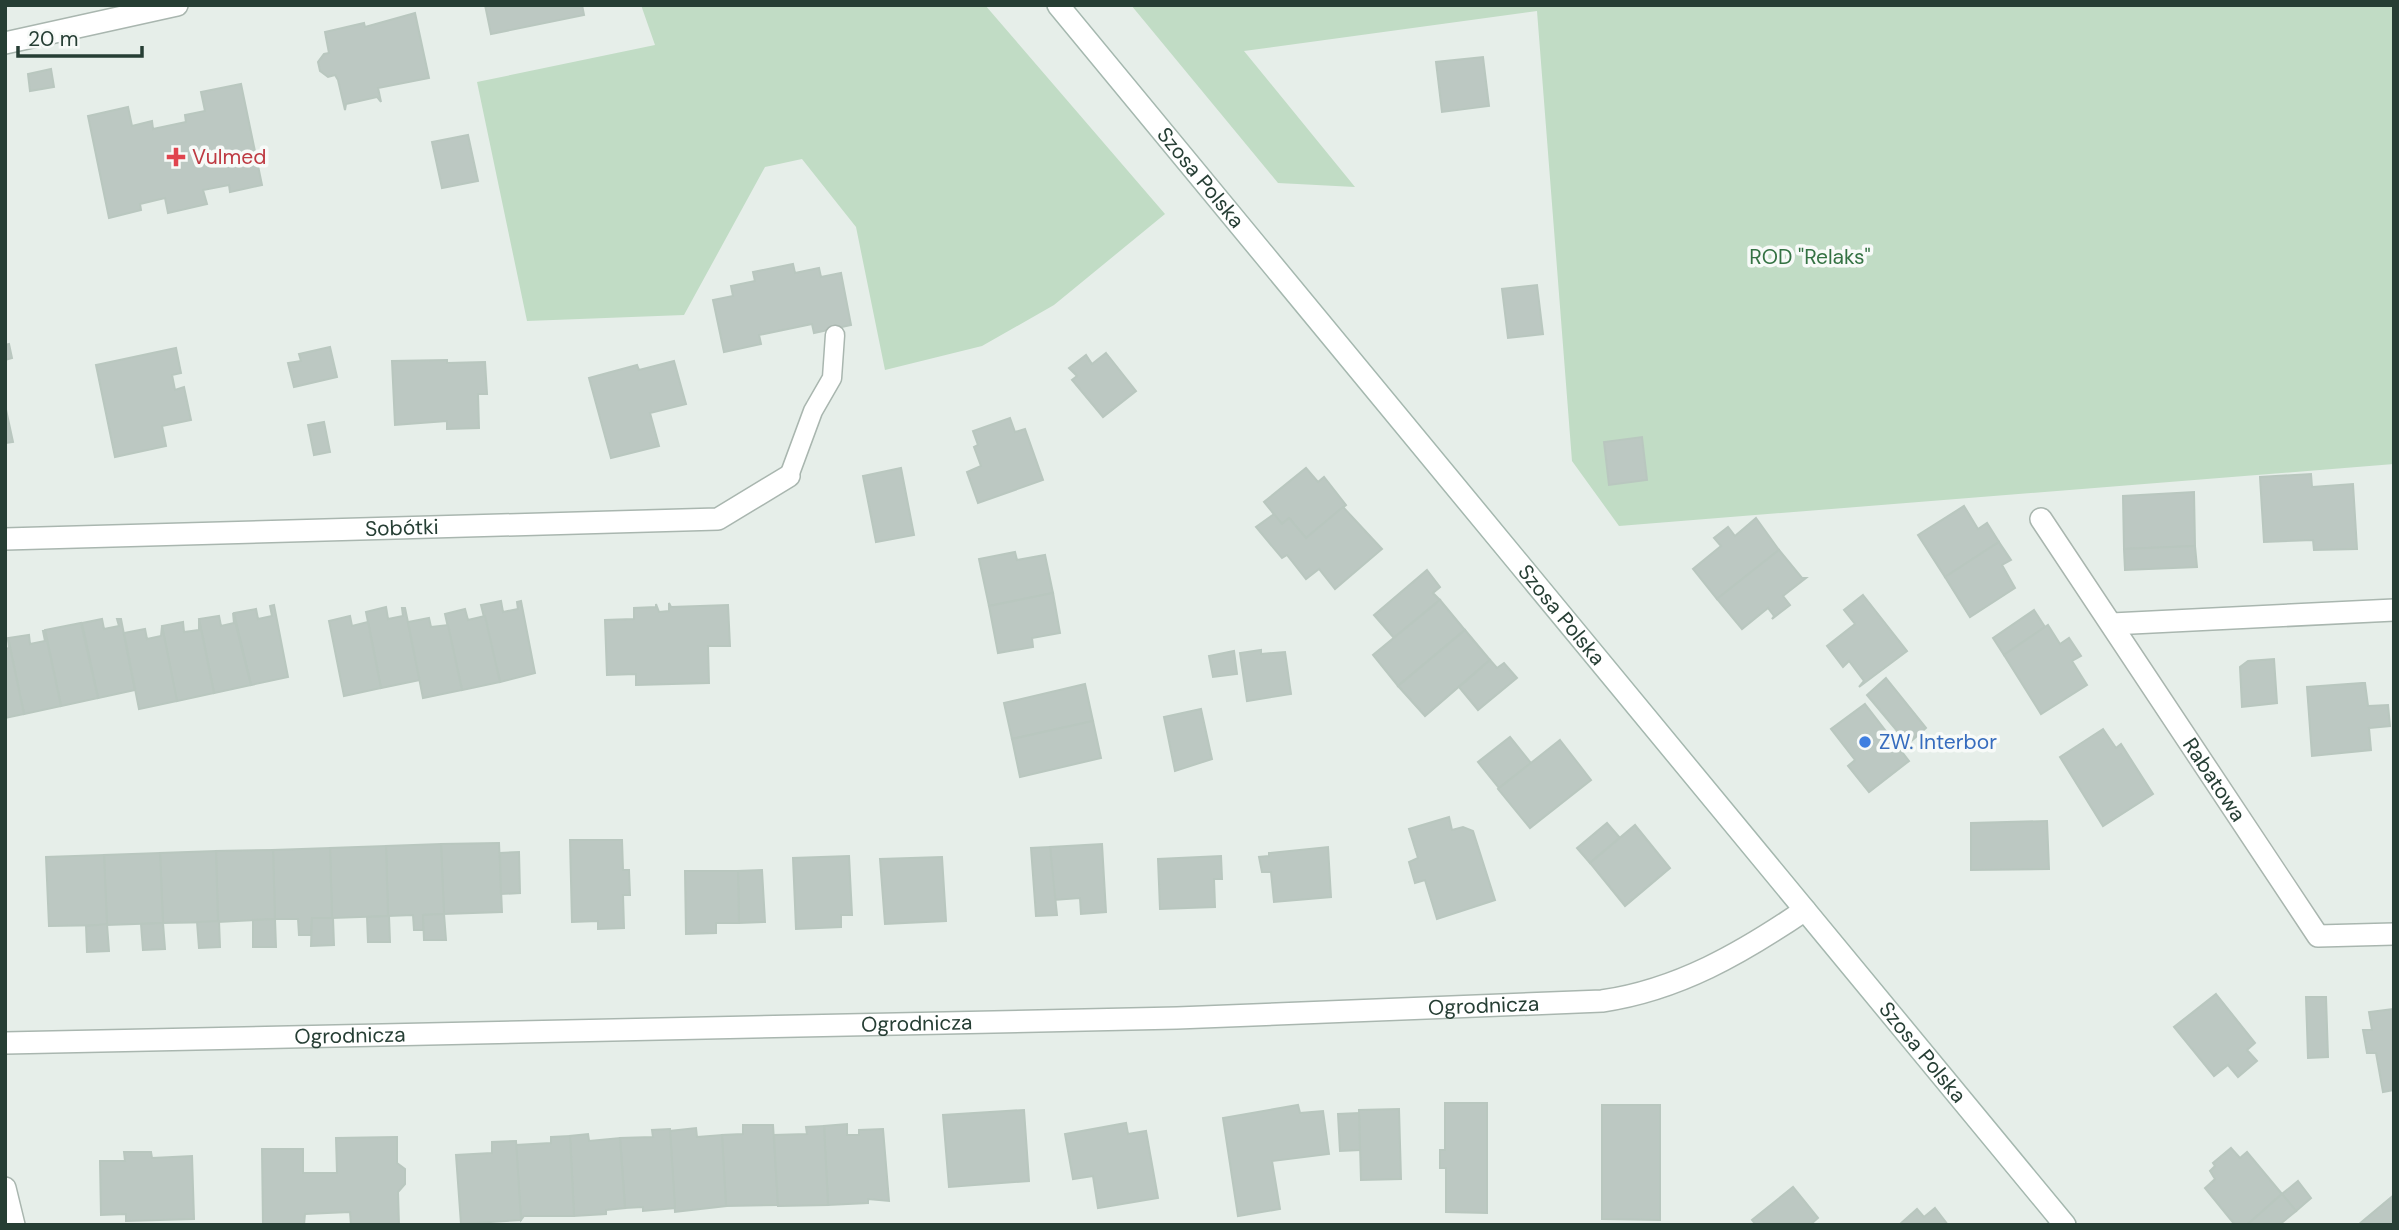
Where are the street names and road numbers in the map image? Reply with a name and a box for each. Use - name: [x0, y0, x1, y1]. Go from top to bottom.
- street label: Szosa Polska: [1151, 121, 1251, 234]
- street label: Sobótki: [365, 513, 439, 543]
- street label: Szosa Polska: [1512, 559, 1611, 671]
- street label: Rabatowa: [2176, 732, 2252, 827]
- street label: Ogrodnicza: [1427, 990, 1540, 1022]
- street label: Szosa Polska: [1873, 996, 1972, 1109]
- street label: Ogrodnicza: [861, 1008, 973, 1039]
- street label: Ogrodnicza: [294, 1020, 406, 1051]

